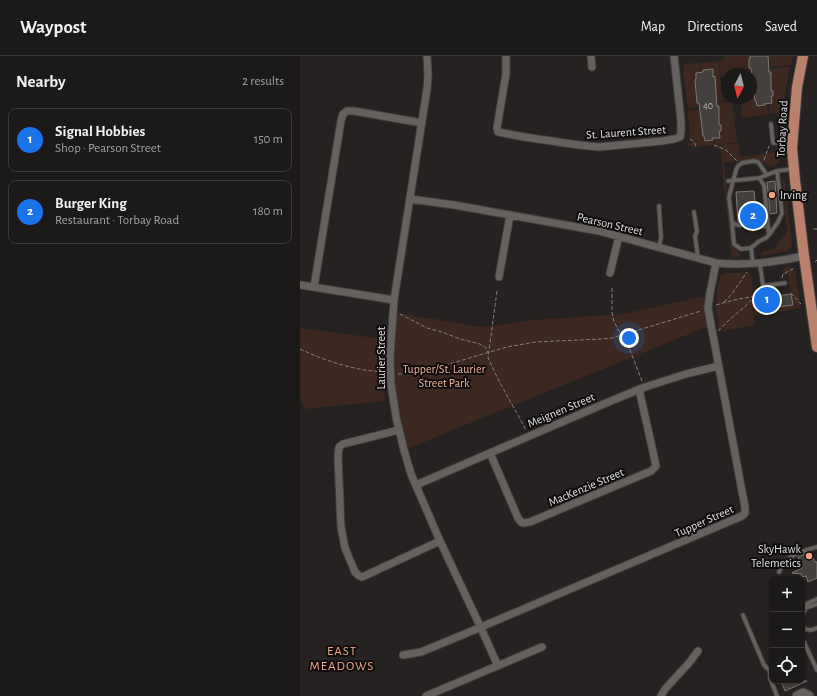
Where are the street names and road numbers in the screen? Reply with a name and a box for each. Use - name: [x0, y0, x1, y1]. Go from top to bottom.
- street label: Torbay Road: [775, 100, 790, 158]
- street label: St. Laurent Street: [586, 123, 667, 141]
- street label: Pearson Street: [576, 211, 644, 237]
- street label: Laurier Street: [375, 326, 387, 389]
- street label: Meignen Street: [526, 390, 596, 430]
- street label: MacKenzie Street: [546, 466, 626, 508]
- street label: Tupper Street: [673, 503, 735, 539]

